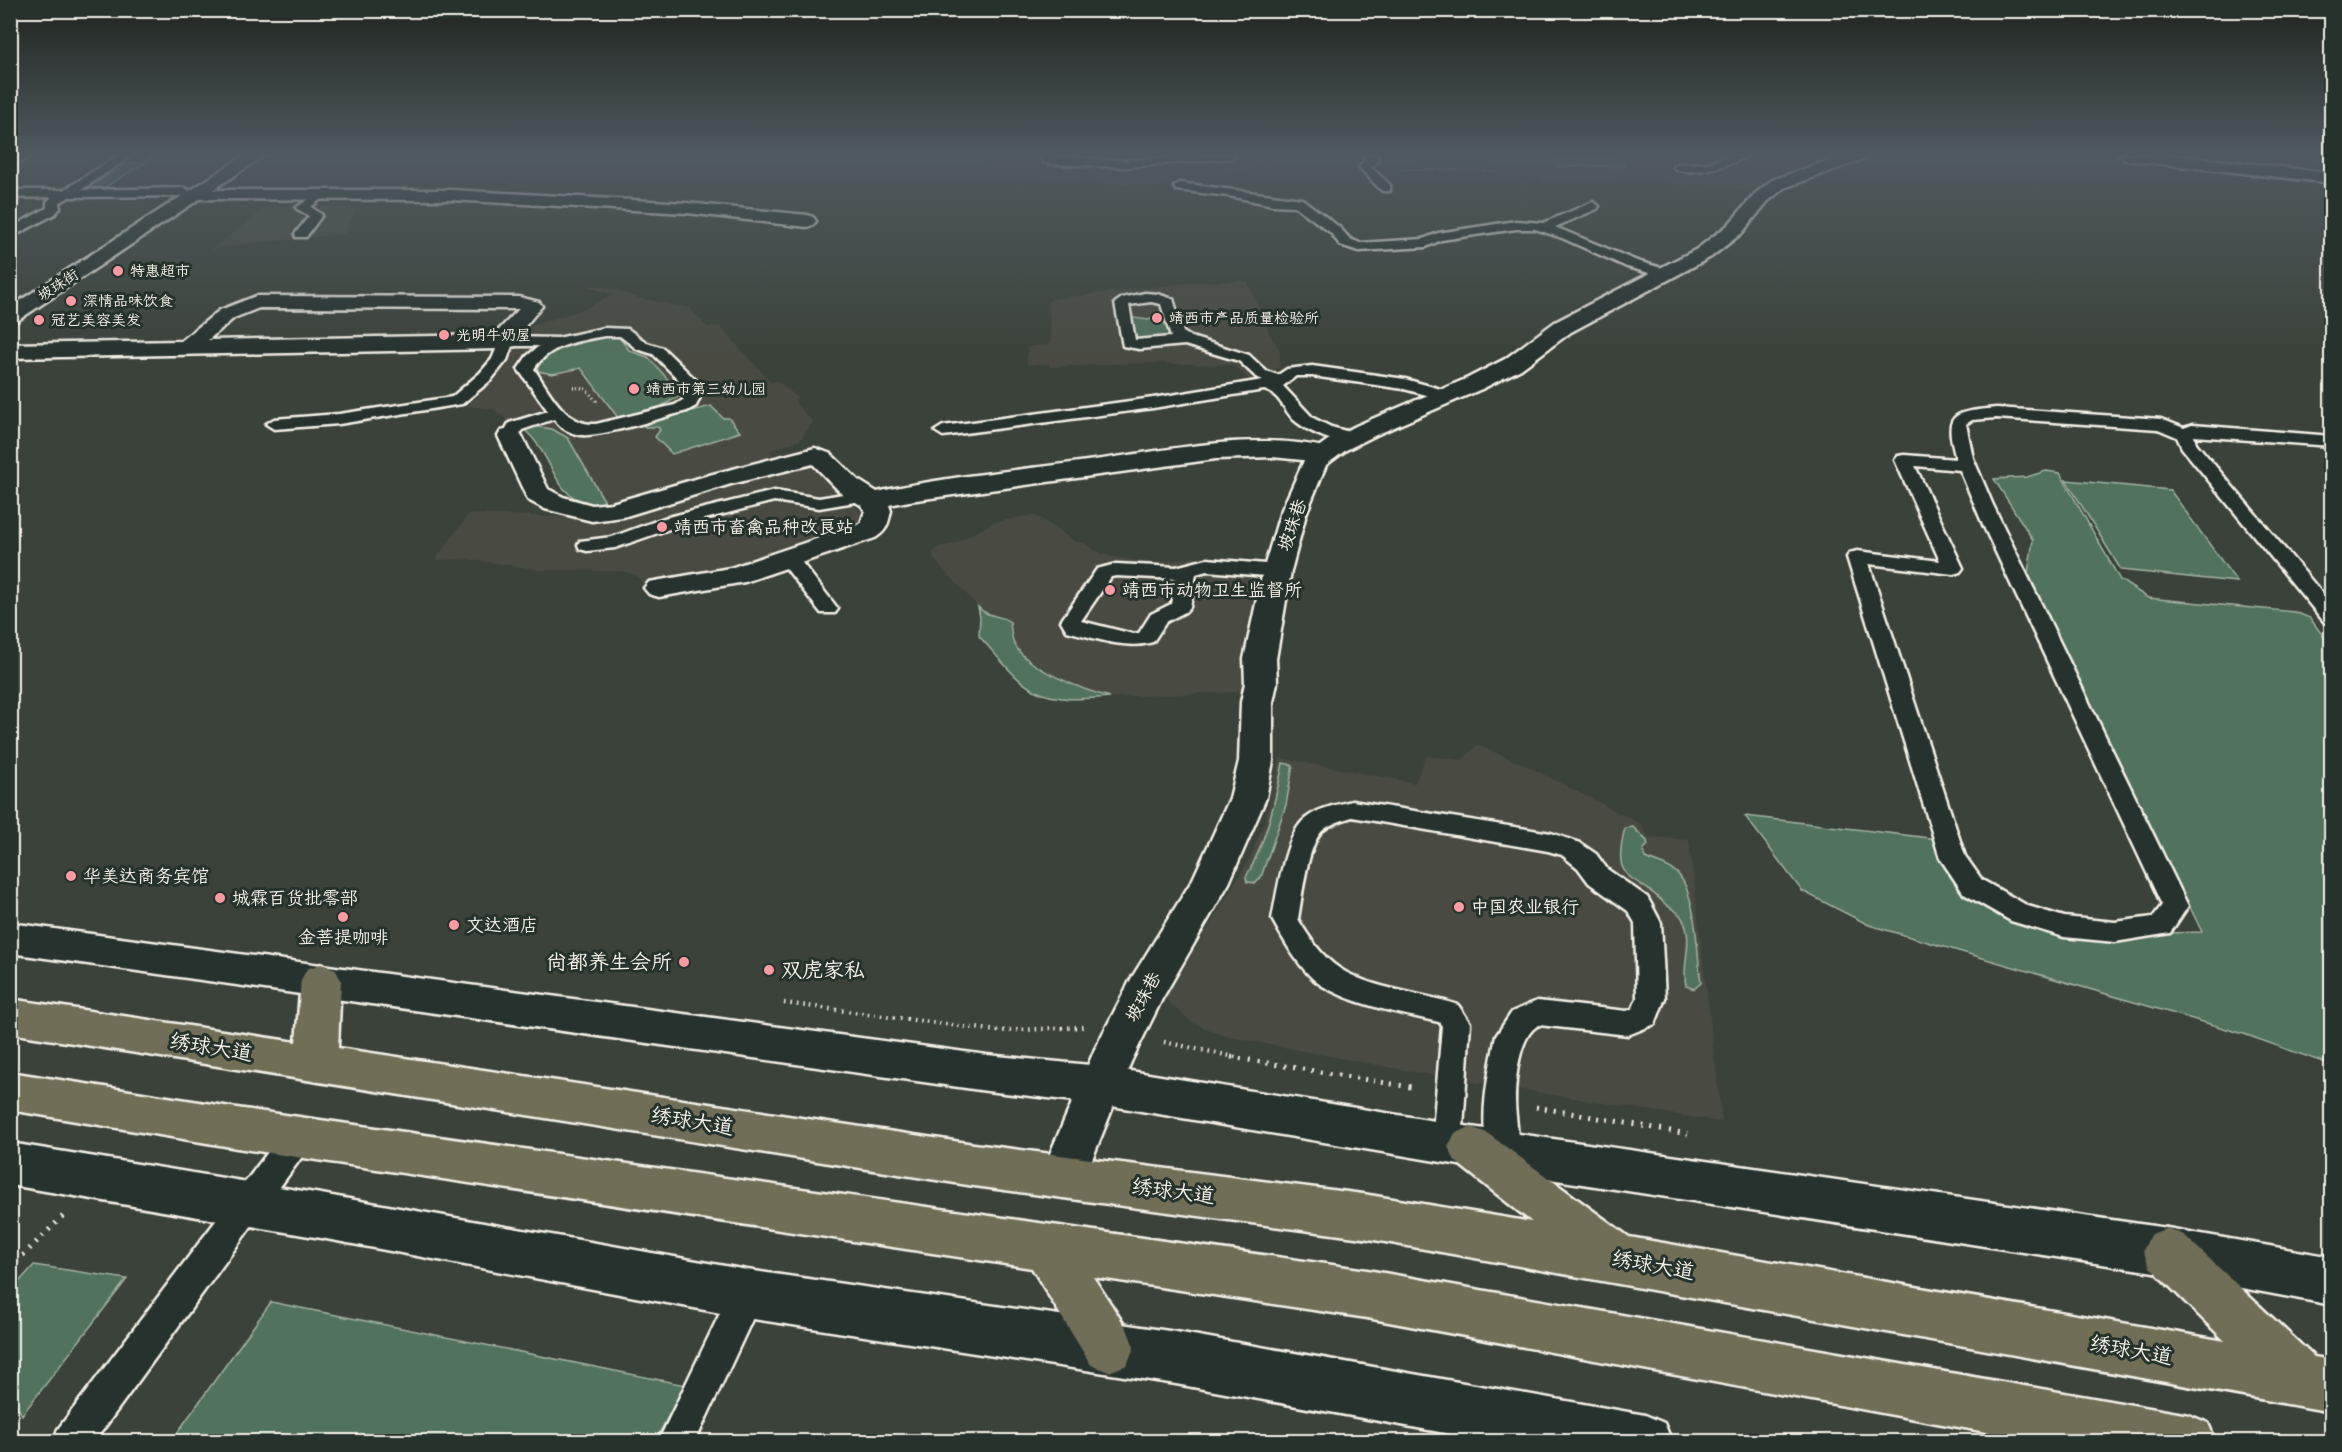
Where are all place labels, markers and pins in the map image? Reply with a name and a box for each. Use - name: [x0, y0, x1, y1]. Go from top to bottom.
- place label: 特惠超市: [130, 260, 190, 284]
- marker: 特惠超市: [111, 264, 125, 278]
- place label: 深情品味饮食: [83, 290, 173, 314]
- marker: 深情品味饮食: [64, 294, 78, 308]
- place label: 靖西市产品质量检验所: [1169, 307, 1319, 331]
- place label: 冠艺美容美发: [51, 309, 141, 333]
- marker: 靖西市产品质量检验所: [1150, 311, 1164, 325]
- marker: 冠艺美容美发: [32, 313, 46, 327]
- place label: 光明牛奶屋: [456, 324, 531, 348]
- marker: 光明牛奶屋: [437, 328, 451, 342]
- place label: 靖西市第三幼儿园: [646, 378, 766, 402]
- marker: 靖西市第三幼儿园: [627, 382, 641, 396]
- place label: 靖西市畜禽品种改良站: [674, 514, 854, 543]
- marker: 靖西市畜禽品种改良站: [655, 520, 669, 534]
- place label: 靖西市动物卫生监督所: [1122, 577, 1302, 606]
- marker: 靖西市动物卫生监督所: [1103, 583, 1117, 597]
- place label: 华美达商务宾馆: [83, 863, 209, 892]
- marker: 华美达商务宾馆: [64, 869, 78, 883]
- place label: 城霖百货批零部: [232, 885, 358, 914]
- marker: 城霖百货批零部: [213, 891, 227, 905]
- place label: 中国农业银行: [1471, 894, 1579, 923]
- marker: 中国农业银行: [1452, 900, 1466, 914]
- marker: 金菩提咖啡: [336, 910, 350, 924]
- place label: 文达酒店: [466, 912, 538, 941]
- marker: 文达酒店: [447, 918, 461, 932]
- place label: 金菩提咖啡: [298, 924, 388, 953]
- place label: 尚都养生会所: [546, 947, 672, 980]
- marker: 尚都养生会所: [677, 955, 691, 969]
- place label: 双虎家私: [781, 955, 865, 988]
- marker: 双虎家私: [762, 963, 776, 977]

